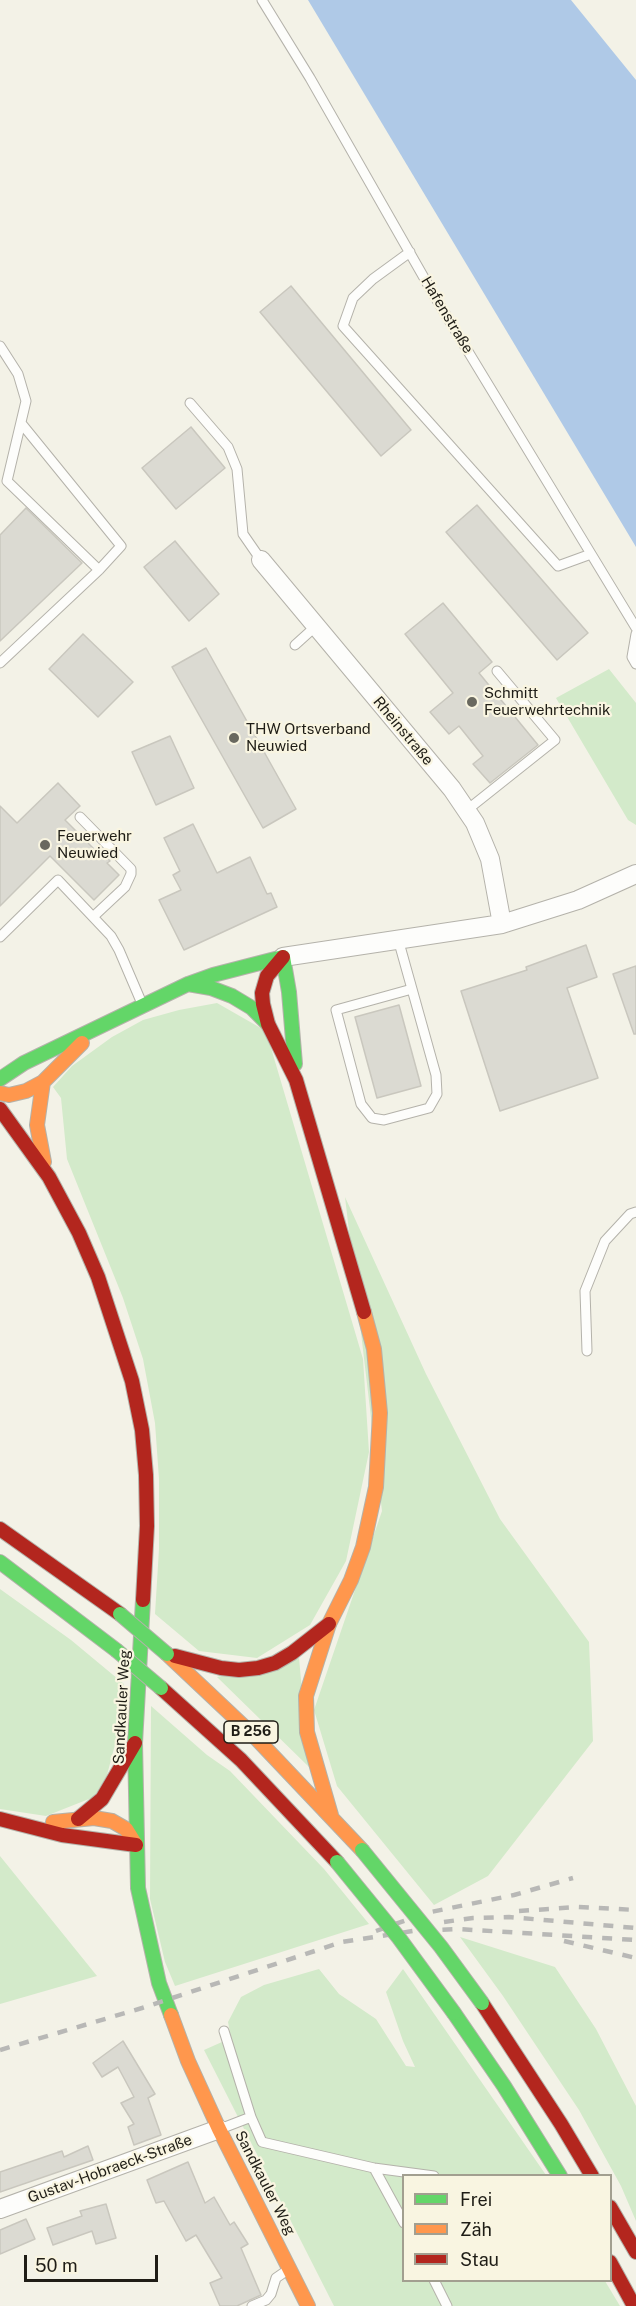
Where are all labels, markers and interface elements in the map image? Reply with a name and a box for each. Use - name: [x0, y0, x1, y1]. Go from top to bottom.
- street label: Hafenstraße: [417, 273, 477, 357]
- place label: Schmitt Feuerwehrtechnik: [484, 684, 610, 719]
- street label: Rheinstraße: [369, 693, 437, 769]
- marker: Schmitt Feuerwehrtechnik: [465, 695, 479, 709]
- place label: THW Ortsverband Neuwied: [246, 720, 371, 755]
- marker: THW Ortsverband Neuwied: [227, 731, 241, 745]
- place label: Feuerwehr Neuwied: [57, 827, 132, 862]
- marker: Feuerwehr Neuwied: [38, 838, 52, 852]
- street label: Sandkauler Weg: [110, 1649, 134, 1765]
- road number: B 256: [224, 1721, 278, 1743]
- street label: Sandkauler Weg: [231, 2128, 299, 2238]
- street label: Gustav-Hobraeck-Straße: [25, 2131, 195, 2207]
- legend: [402, 2174, 612, 2282]
- text: Frei: [460, 2189, 492, 2210]
- text: Zäh: [460, 2219, 492, 2240]
- scale bar: [27, 2243, 160, 2281]
- text: Stau: [460, 2249, 499, 2270]
- text: 50 m: [35, 2255, 78, 2276]

